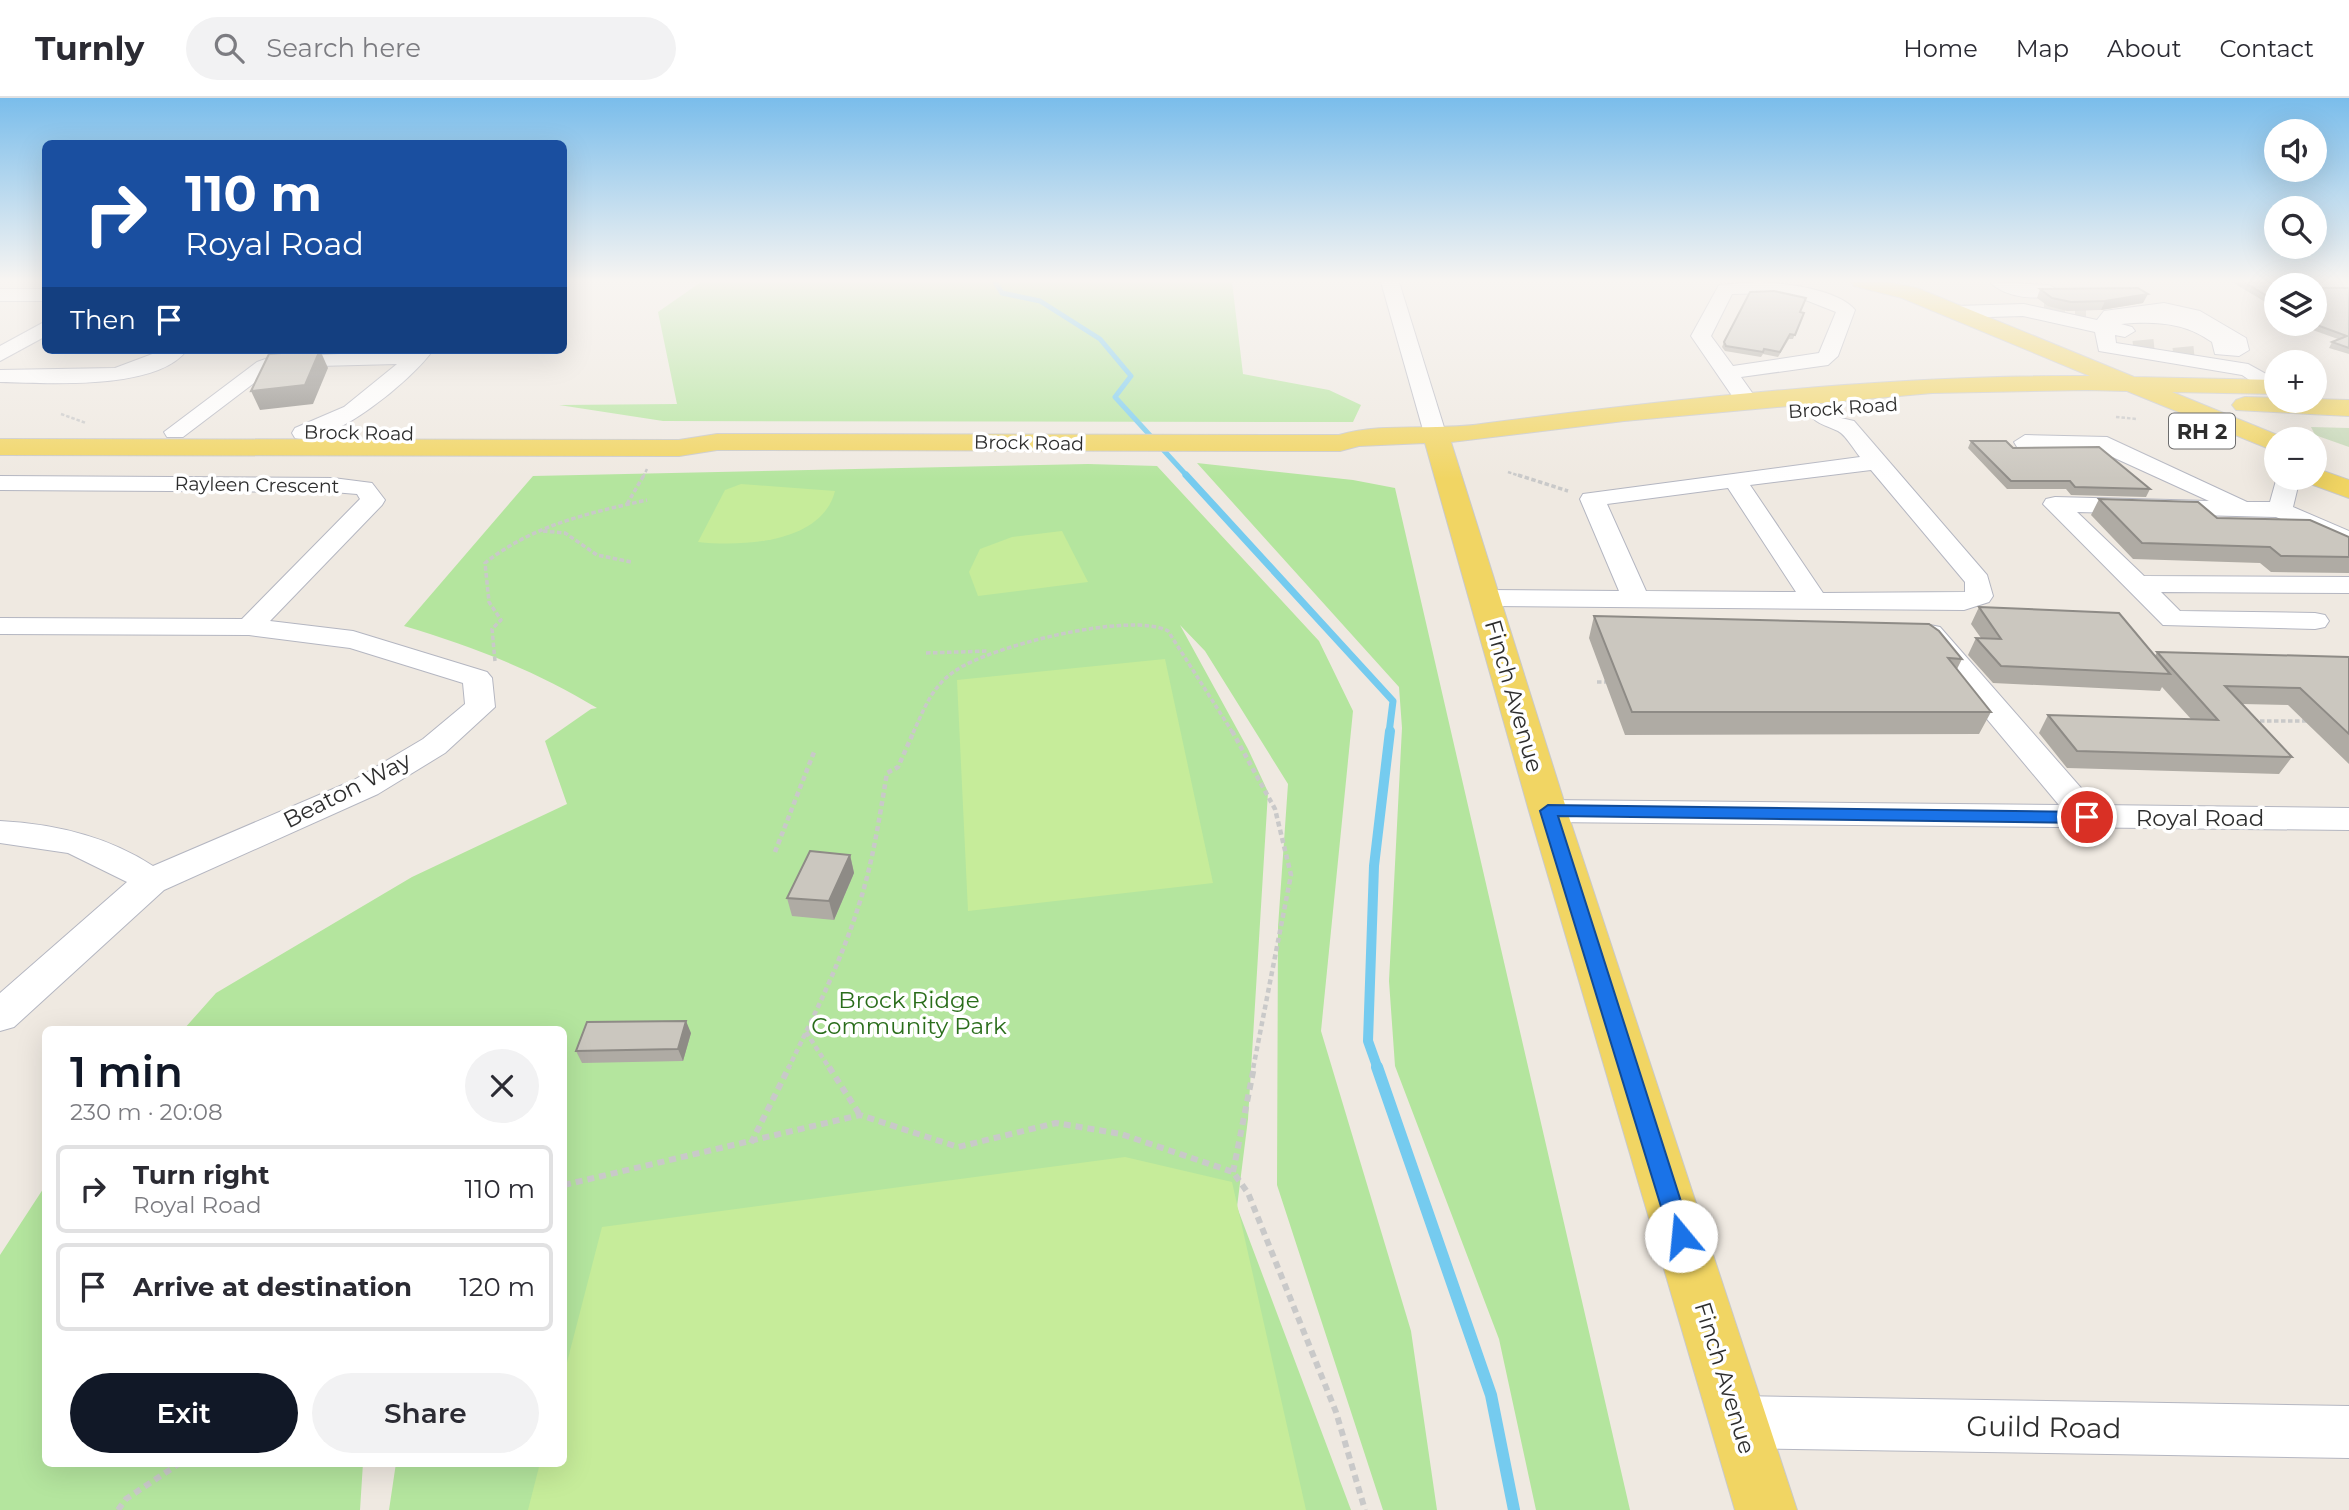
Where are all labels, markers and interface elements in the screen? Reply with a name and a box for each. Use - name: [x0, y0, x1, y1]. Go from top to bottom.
- search box: [186, 17, 676, 80]
- text: Turnly: [35, 28, 144, 68]
- icon: search: [210, 29, 248, 67]
- text: Search here: [266, 32, 421, 64]
- text: Home: [1903, 34, 1978, 63]
- text: Map: [2016, 34, 2069, 63]
- text: About: [2107, 34, 2181, 63]
- text: Contact: [2219, 34, 2314, 63]
- map controls: [2264, 119, 2327, 490]
- button: sound: [2264, 119, 2327, 182]
- text: 110 m: [185, 164, 322, 223]
- icon: right: [70, 168, 161, 259]
- button: search: [2264, 196, 2327, 259]
- text: Royal Road: [185, 224, 364, 263]
- button: layers: [2264, 273, 2327, 336]
- icon: arrive: [150, 301, 188, 339]
- text: Then: [70, 304, 136, 336]
- button: +: [2264, 350, 2327, 413]
- street label: Brock Road: [1787, 393, 1899, 423]
- road number: RH 2: [2169, 414, 2235, 448]
- street label: Brock Road: [304, 421, 414, 445]
- button: −: [2264, 427, 2327, 490]
- street label: Brock Road: [974, 431, 1084, 455]
- street label: Rayleen Crescent: [174, 472, 340, 498]
- street label: Finch Avenue: [1479, 616, 1549, 776]
- street label: Beaton Way: [279, 746, 416, 834]
- pin: [2057, 787, 2117, 847]
- icon: arrive: [2068, 798, 2106, 836]
- street label: Royal Road: [2136, 804, 2264, 832]
- park label: Brock Ridge Community Park: [811, 986, 1007, 1040]
- text: 1 min: [70, 1046, 183, 1098]
- button: close: [465, 1049, 539, 1123]
- text: 230 m · 20:08: [70, 1098, 223, 1126]
- text: Turn right: [133, 1159, 269, 1191]
- icon: right: [74, 1170, 112, 1208]
- text: 110 m: [465, 1173, 535, 1205]
- text: Royal Road: [133, 1191, 262, 1219]
- position arrow: [1644, 1199, 1718, 1273]
- icon: arrive: [74, 1268, 112, 1306]
- text: Arrive at destination: [133, 1271, 412, 1303]
- text: 120 m: [459, 1271, 535, 1303]
- street label: Finch Avenue: [1689, 1299, 1761, 1457]
- button: Exit: [70, 1373, 298, 1453]
- button: Share: [312, 1373, 539, 1453]
- street label: Guild Road: [1966, 1409, 2122, 1445]

